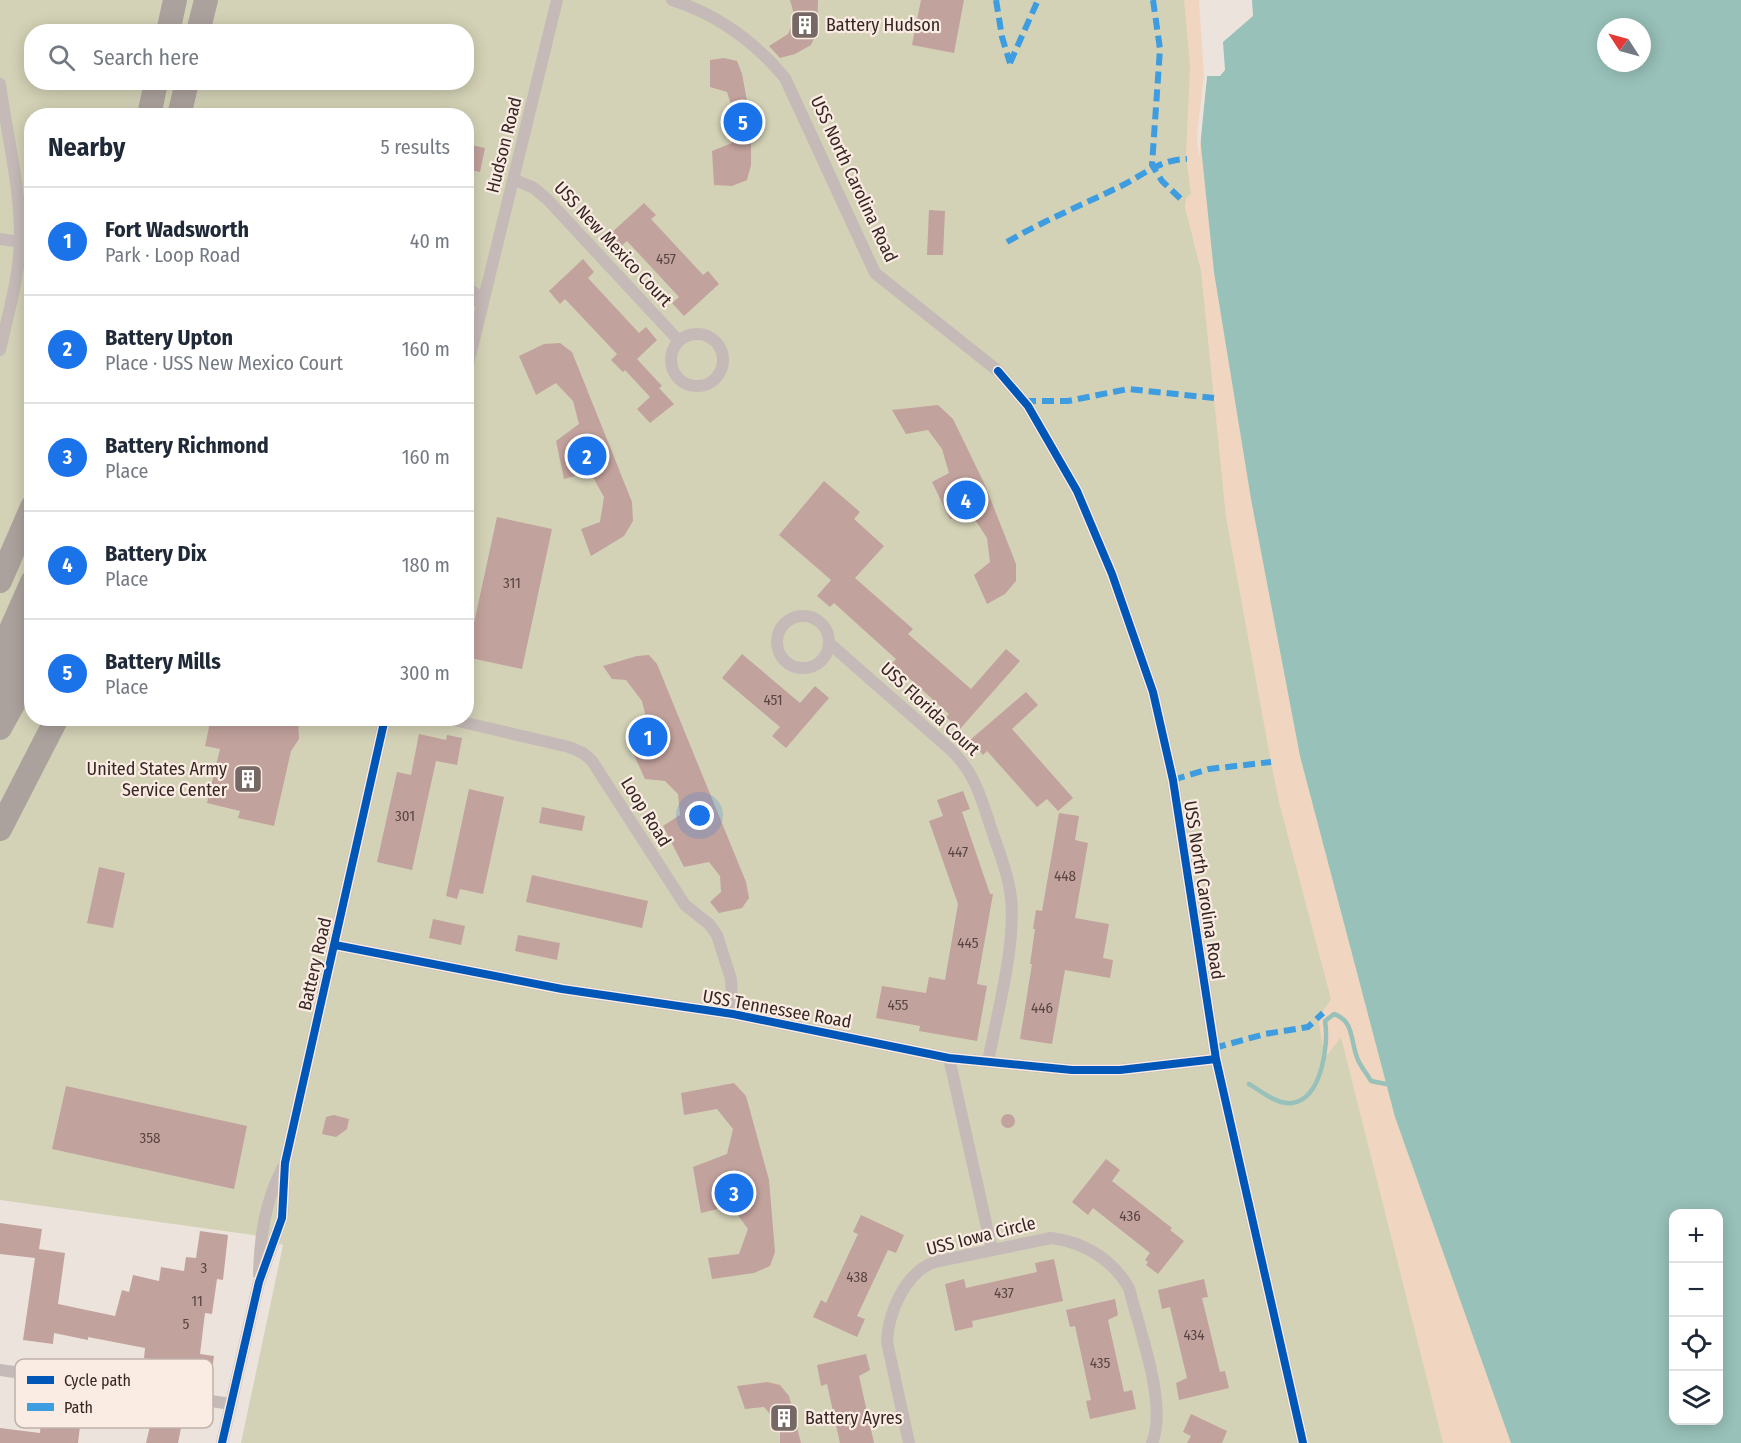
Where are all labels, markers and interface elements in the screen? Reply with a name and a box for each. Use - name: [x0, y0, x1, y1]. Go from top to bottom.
- building icon: Battery Hudson: [789, 9, 821, 41]
- place label: Battery Hudson: [826, 14, 940, 36]
- north arrow: [1597, 18, 1651, 72]
- search box: [24, 24, 474, 90]
- icon: search: [45, 41, 78, 74]
- text: Search here: [93, 44, 199, 71]
- street label: USS North Carolina Road: [806, 92, 902, 266]
- street label: Hudson Road: [481, 95, 527, 195]
- pin: 5: [724, 100, 762, 144]
- text: Nearby: [48, 132, 125, 163]
- text: 5 results: [380, 135, 450, 159]
- street label: USS New Mexico Court: [549, 177, 677, 311]
- text: Fort Wadsworth: [105, 216, 249, 243]
- text: 1: [63, 229, 72, 253]
- text: 40 m: [410, 229, 450, 253]
- text: Park · Loop Road: [105, 243, 240, 267]
- house number: 457: [656, 250, 676, 268]
- text: Battery Upton: [105, 324, 233, 351]
- text: 2: [63, 337, 72, 361]
- text: 160 m: [402, 337, 450, 361]
- text: Place · USS New Mexico Court: [105, 351, 343, 375]
- text: Battery Richmond: [105, 432, 269, 459]
- pin: 2: [568, 434, 606, 478]
- text: 3: [63, 445, 72, 469]
- text: 160 m: [402, 445, 450, 469]
- text: Place: [105, 459, 148, 483]
- pin: 4: [946, 478, 986, 522]
- text: Battery Dix: [105, 540, 207, 567]
- text: 4: [62, 553, 73, 577]
- text: 180 m: [402, 553, 450, 577]
- text: Place: [105, 567, 148, 591]
- house number: 311: [503, 574, 521, 592]
- text: Battery Mills: [105, 648, 221, 675]
- street label: USS Florida Court: [876, 657, 984, 761]
- text: 5: [63, 661, 72, 685]
- text: 300 m: [400, 661, 450, 685]
- text: Place: [105, 675, 148, 699]
- house number: 451: [763, 691, 783, 709]
- pin: 1: [628, 714, 668, 760]
- place label: United States Army Service Center: [87, 758, 228, 801]
- building icon: United States Army Service Center: [232, 763, 264, 795]
- street label: Loop Road: [616, 773, 676, 851]
- street label: USS North Carolina Road: [1179, 799, 1229, 981]
- your location: [685, 801, 714, 830]
- house number: 301: [395, 807, 415, 825]
- house number: 447: [948, 843, 968, 861]
- house number: 448: [1054, 867, 1076, 885]
- street label: Battery Road: [294, 915, 336, 1013]
- house number: 445: [957, 934, 979, 952]
- street label: USS Tennessee Road: [701, 985, 853, 1033]
- house number: 455: [888, 996, 909, 1014]
- house number: 446: [1031, 999, 1053, 1017]
- house number: 358: [139, 1129, 161, 1147]
- pin: 3: [714, 1170, 754, 1216]
- house number: 436: [1119, 1207, 1141, 1225]
- map controls: [1669, 1209, 1723, 1425]
- button: +: [1669, 1209, 1723, 1263]
- street label: USS Iowa Circle: [924, 1212, 1038, 1260]
- house number: 3: [201, 1259, 208, 1277]
- button: −: [1669, 1263, 1723, 1317]
- house number: 438: [846, 1268, 868, 1286]
- house number: 437: [994, 1284, 1014, 1302]
- house number: 11: [191, 1292, 203, 1310]
- house number: 5: [183, 1315, 190, 1333]
- button: locate: [1669, 1317, 1723, 1371]
- house number: 434: [1183, 1326, 1205, 1344]
- house number: 435: [1090, 1354, 1110, 1372]
- legend: [15, 1359, 213, 1428]
- text: Cycle path: [64, 1371, 131, 1390]
- button: layers: [1669, 1371, 1723, 1425]
- text: Path: [64, 1398, 93, 1417]
- building icon: Battery Ayres: [768, 1402, 800, 1434]
- place label: Battery Ayres: [805, 1407, 903, 1429]

